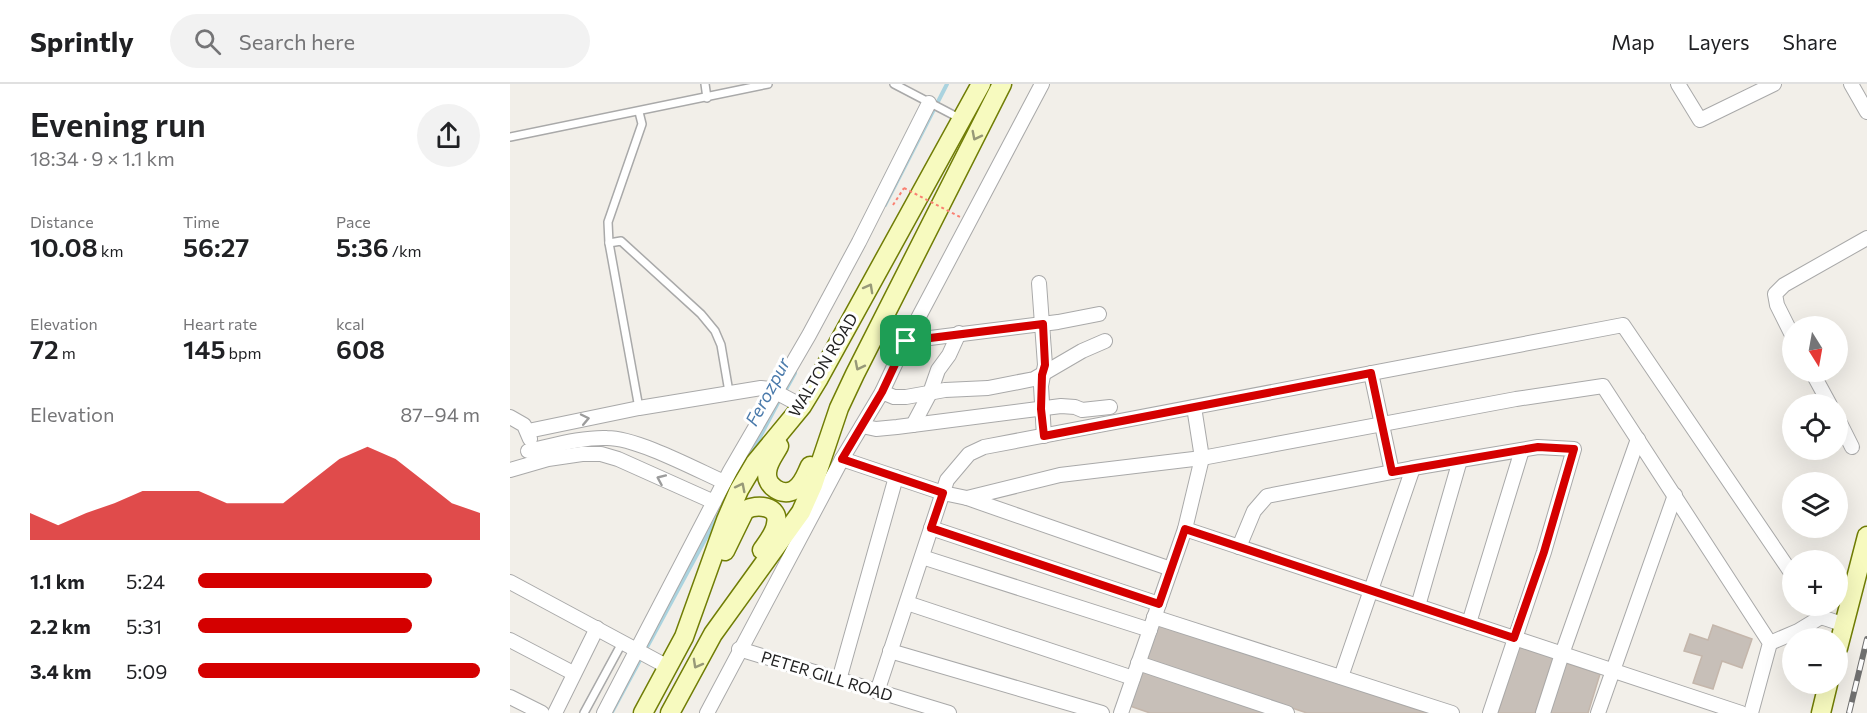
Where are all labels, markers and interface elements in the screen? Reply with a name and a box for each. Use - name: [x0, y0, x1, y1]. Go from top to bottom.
- search box: [170, 14, 590, 68]
- text: Sprintly: [30, 24, 134, 58]
- icon: search: [191, 25, 224, 58]
- text: Search here: [239, 28, 355, 55]
- text: Map: [1611, 29, 1655, 54]
- text: Layers: [1688, 29, 1750, 54]
- text: Share: [1783, 29, 1837, 54]
- text: Evening run: [30, 103, 206, 144]
- button: share: [417, 104, 480, 167]
- one-way arrow: [971, 130, 983, 141]
- text: 18:34 · 9 × 1.1 km: [30, 146, 175, 170]
- text: Distance: [30, 212, 94, 231]
- text: Time: [183, 212, 220, 231]
- text: Pace: [336, 212, 371, 231]
- text: 10.08: [30, 231, 98, 262]
- text: 56:27: [183, 231, 249, 262]
- text: 5:36: [336, 231, 389, 262]
- text: km: [98, 241, 123, 260]
- text: /km: [389, 241, 422, 260]
- one-way arrow: [862, 284, 873, 294]
- street label: WALTON ROAD: [784, 309, 861, 420]
- text: Elevation: [30, 314, 98, 333]
- text: Heart rate: [183, 314, 257, 333]
- text: kcal: [336, 314, 365, 333]
- pin: [880, 315, 931, 366]
- north arrow: [1782, 316, 1848, 382]
- map controls: [1782, 316, 1848, 694]
- icon: arrive: [889, 324, 922, 357]
- text: 72: [30, 333, 59, 364]
- text: 145: [183, 333, 225, 364]
- text: 608: [336, 333, 385, 364]
- text: m: [59, 343, 76, 362]
- text: bpm: [225, 343, 261, 362]
- water label: Ferozpur: [740, 353, 795, 429]
- one-way arrow: [854, 360, 866, 371]
- button: locate: [1782, 394, 1848, 460]
- text: Elevation: [30, 402, 115, 426]
- text: 87–94 m: [400, 402, 480, 426]
- one-way arrow: [580, 413, 590, 426]
- button: layers: [1782, 472, 1848, 538]
- one-way arrow: [656, 474, 667, 486]
- one-way arrow: [734, 482, 745, 493]
- button: +: [1782, 550, 1848, 616]
- text: 1.1 km: [30, 569, 85, 593]
- text: 5:24: [126, 569, 165, 593]
- text: 2.2 km: [30, 614, 91, 638]
- text: 5:31: [126, 614, 162, 638]
- button: −: [1782, 628, 1848, 694]
- street label: PETER GILL ROAD: [759, 646, 895, 705]
- one-way arrow: [693, 658, 704, 669]
- text: 3.4 km: [30, 659, 92, 683]
- text: 5:09: [126, 659, 167, 683]

